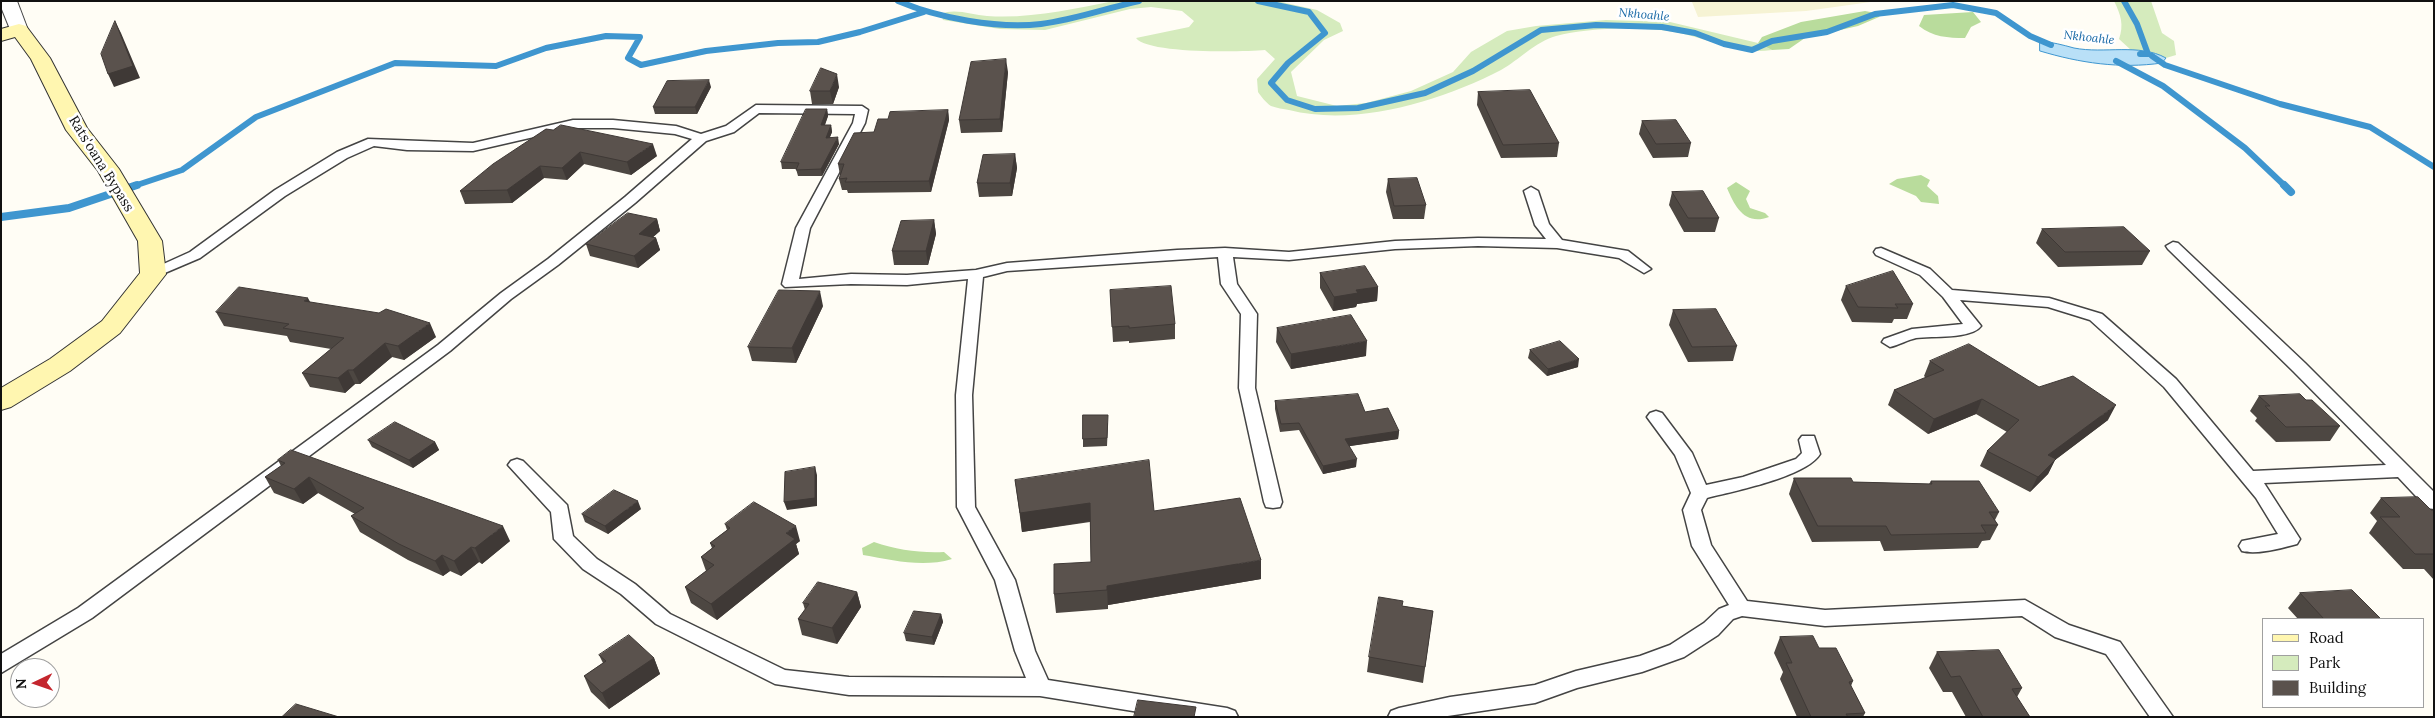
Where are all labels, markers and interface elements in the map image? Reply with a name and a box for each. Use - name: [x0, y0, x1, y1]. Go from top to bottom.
- water label: Nkhoahle: [1618, 6, 1670, 24]
- water label: Nkhoahle: [2063, 28, 2115, 48]
- street label: Rats'oana Bypass: [65, 113, 137, 215]
- legend: [2262, 618, 2425, 708]
- text: Road: [2309, 628, 2344, 647]
- text: Park: [2309, 653, 2340, 672]
- north arrow: [10, 658, 60, 708]
- text: N: [12, 678, 30, 690]
- text: Building: [2309, 678, 2366, 697]

